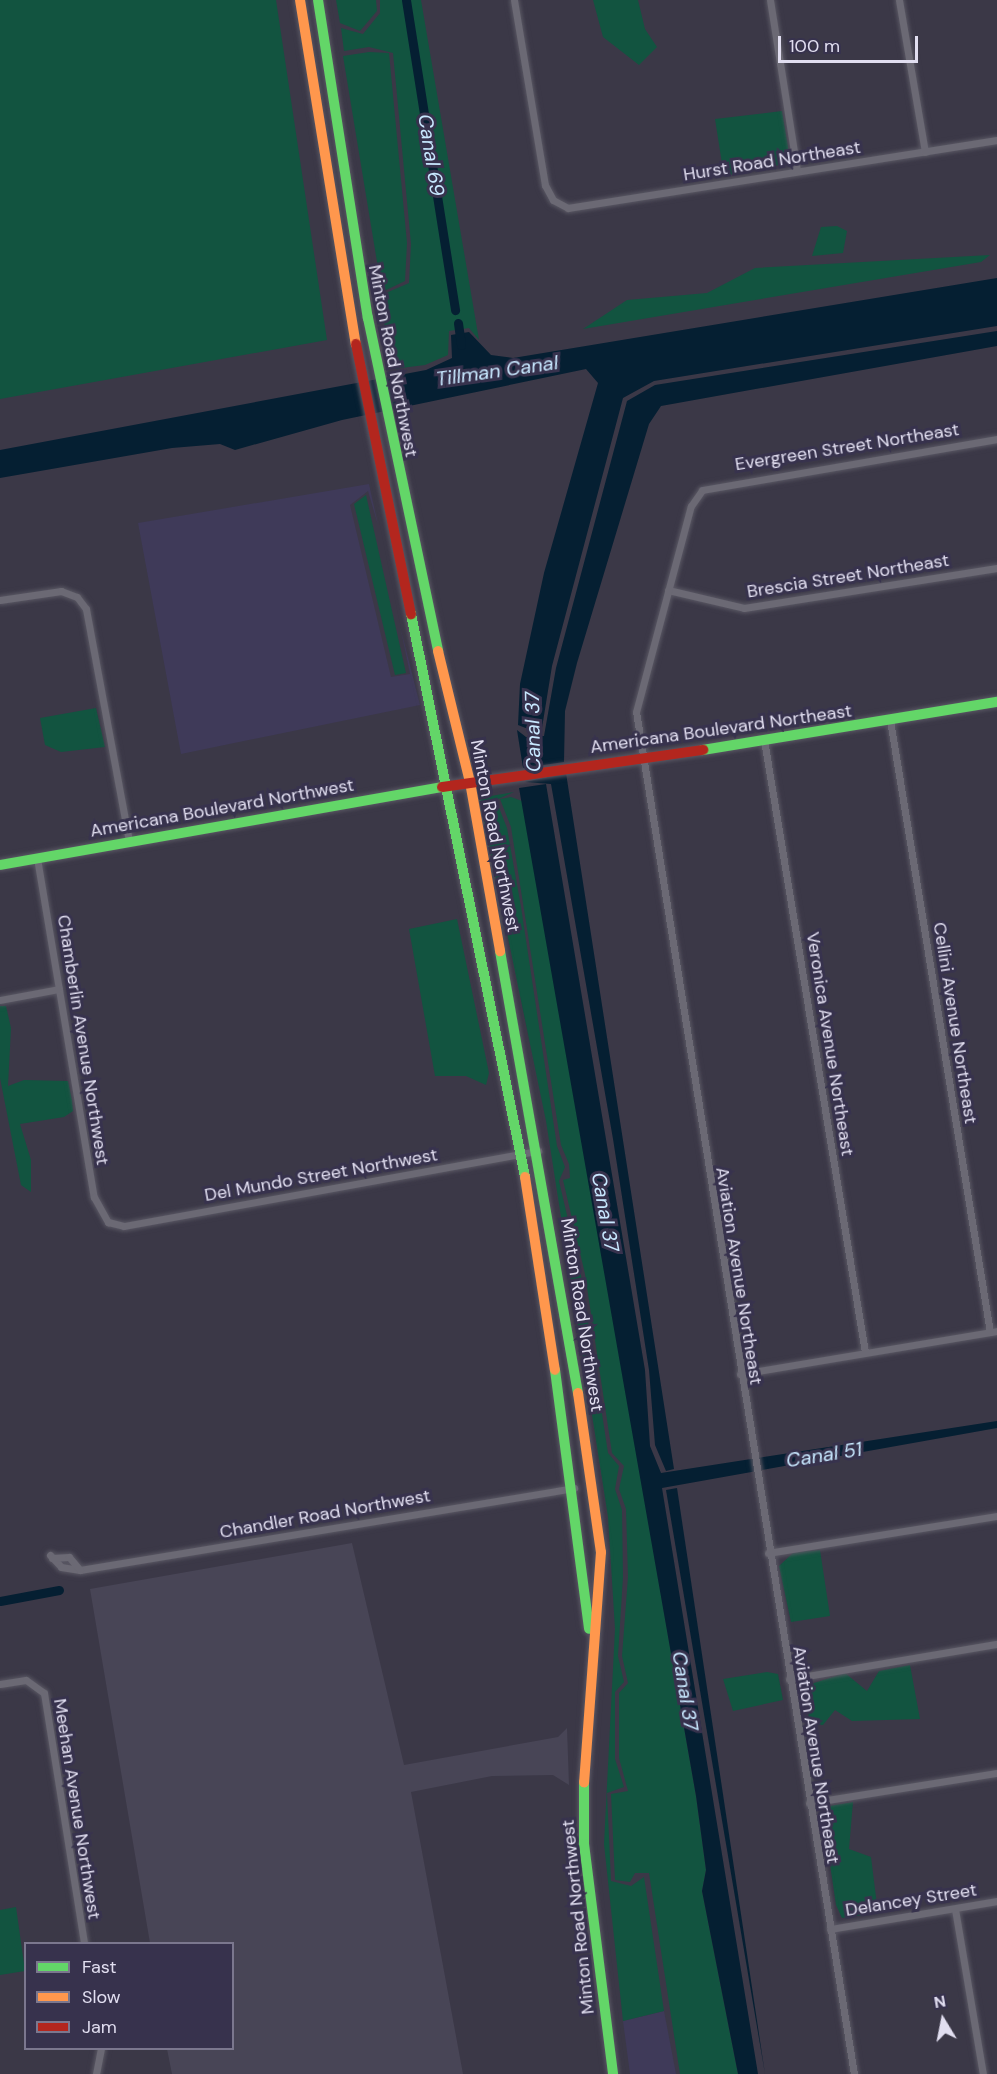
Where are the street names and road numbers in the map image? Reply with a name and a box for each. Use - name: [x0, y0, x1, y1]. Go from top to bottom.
- street label: Hurst Road Northeast: [682, 136, 862, 186]
- street label: Minton Road Northwest: [364, 263, 422, 459]
- street label: Evergreen Street Northeast: [733, 419, 961, 475]
- street label: Brescia Street Northeast: [745, 549, 951, 603]
- street label: Americana Boulevard Northeast: [589, 700, 853, 758]
- street label: Minton Road Northwest: [466, 738, 524, 934]
- street label: Americana Boulevard Northwest: [88, 774, 356, 842]
- street label: Chamberlin Avenue Northwest: [53, 913, 113, 1167]
- street label: Cellini Avenue Northeast: [928, 921, 982, 1125]
- street label: Veronica Avenue Northeast: [802, 930, 858, 1158]
- street label: Del Mundo Street Northwest: [203, 1144, 439, 1206]
- street label: Aviation Avenue Northeast: [711, 1165, 767, 1387]
- street label: Minton Road Northwest: [556, 1217, 608, 1413]
- street label: Chandler Road Northwest: [218, 1485, 432, 1543]
- street label: Aviation Avenue Northeast: [788, 1644, 844, 1866]
- street label: Meehan Avenue Northwest: [49, 1697, 105, 1921]
- street label: Minton Road Northwest: [557, 1819, 599, 2015]
- street label: Delancey Street: [844, 1879, 978, 1921]

